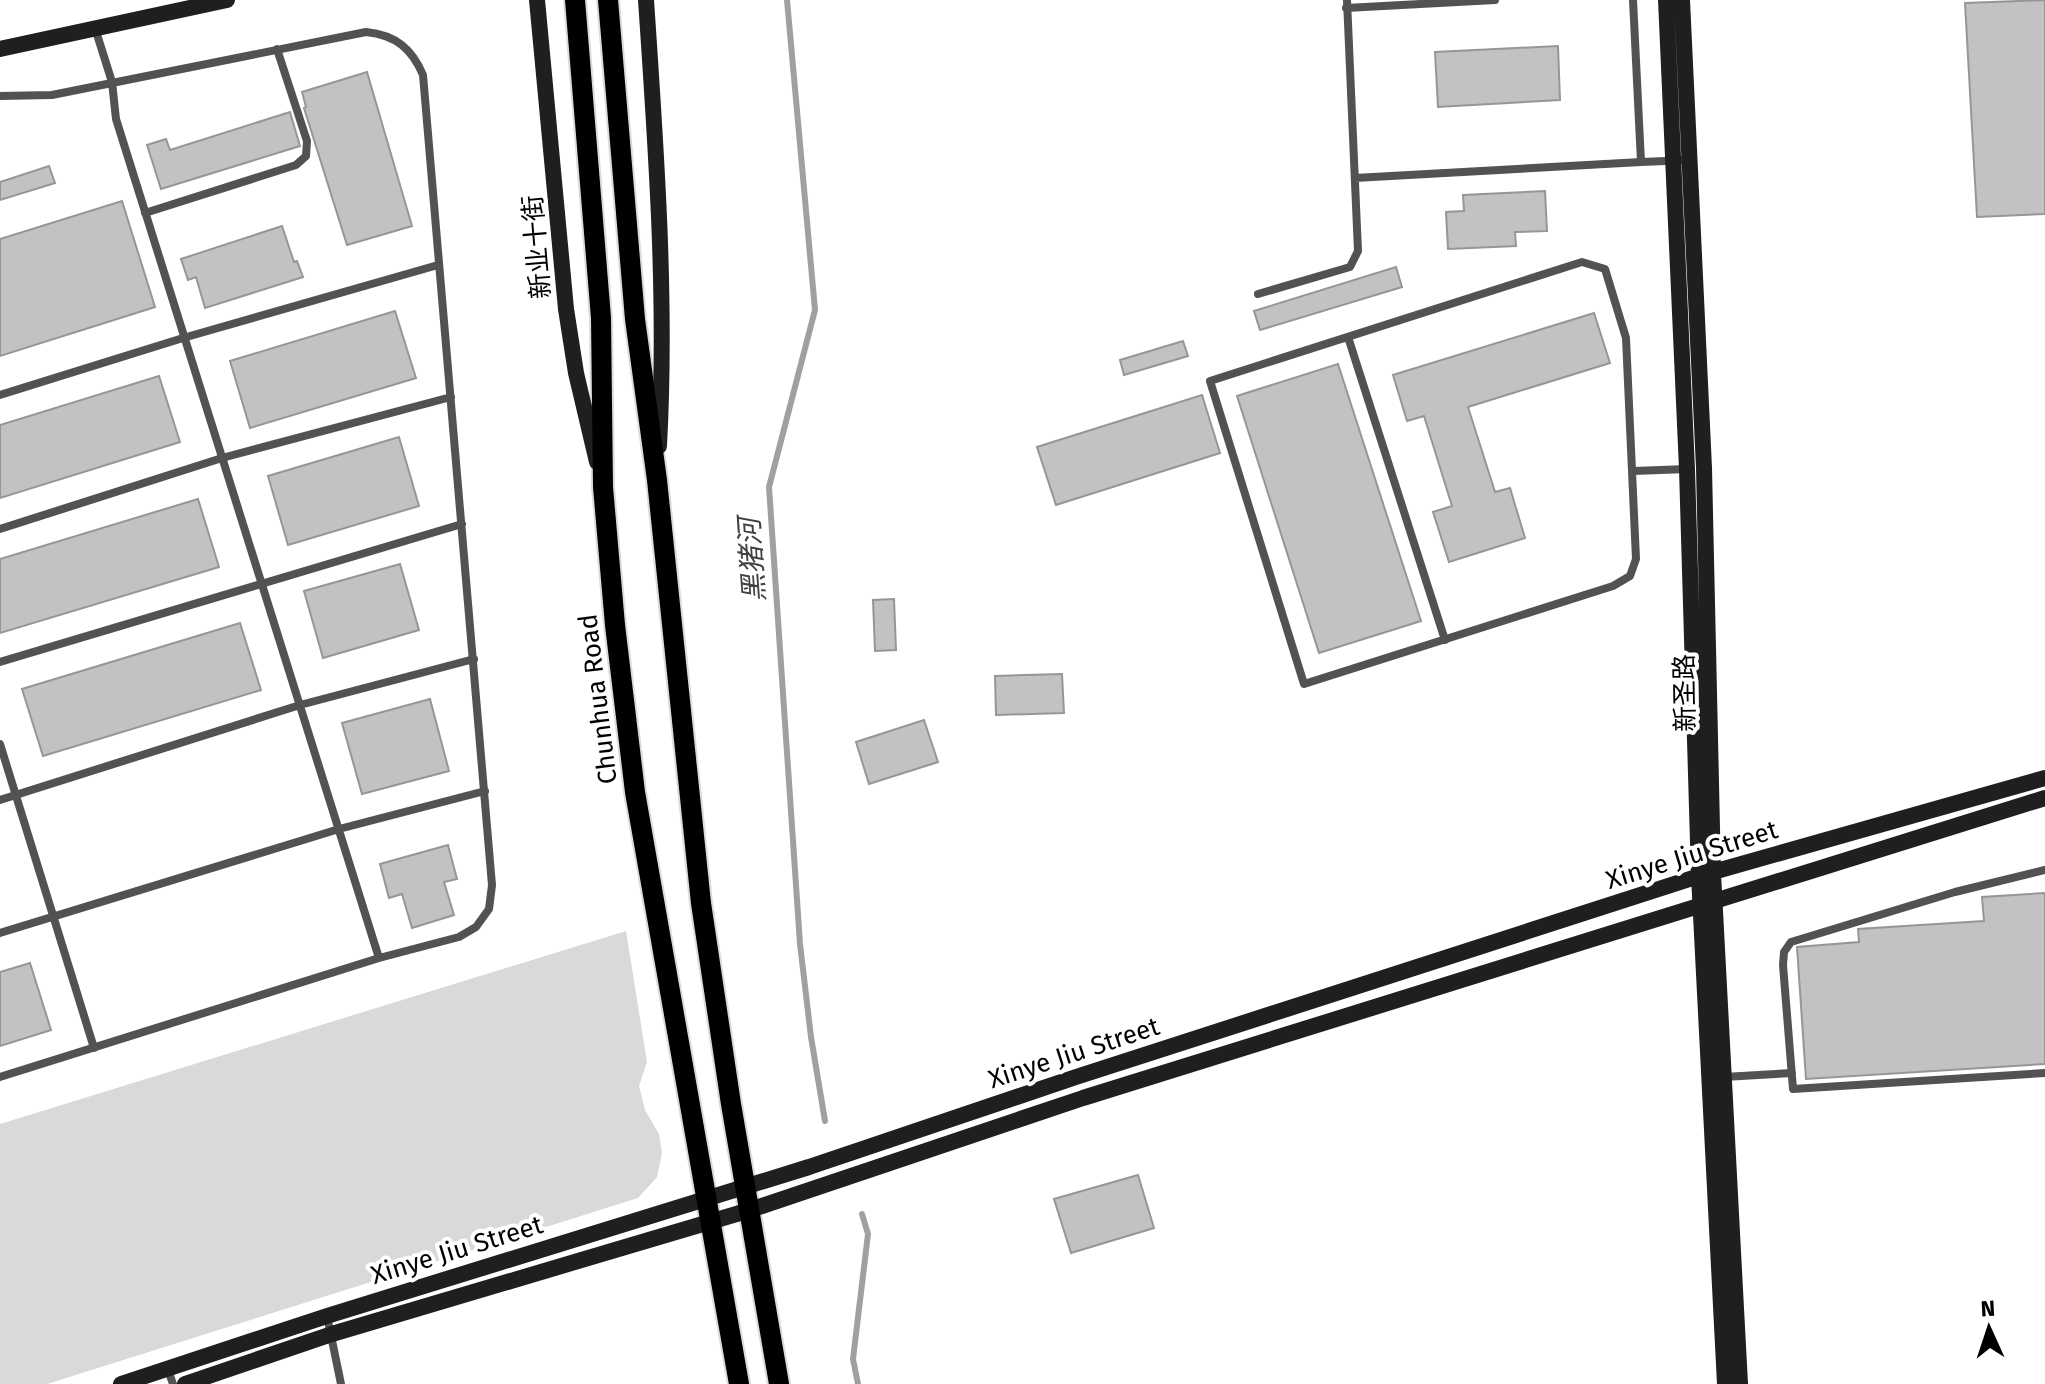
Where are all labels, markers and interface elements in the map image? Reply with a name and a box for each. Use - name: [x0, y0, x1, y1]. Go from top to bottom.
- street label: 新业十街: [517, 194, 557, 300]
- water label: 黑猪河: [732, 512, 771, 603]
- street label: Chunhua Road: [572, 612, 624, 786]
- street label: 新圣路: [1669, 654, 1701, 732]
- street label: Xinye Jiu Street: [1602, 814, 1782, 896]
- street label: Xinye Jiu Street: [985, 1011, 1164, 1095]
- street label: Xinye Jiu Street: [367, 1209, 547, 1291]
- north arrow: [1949, 1288, 2029, 1368]
- text: N: [1980, 1295, 1996, 1322]

